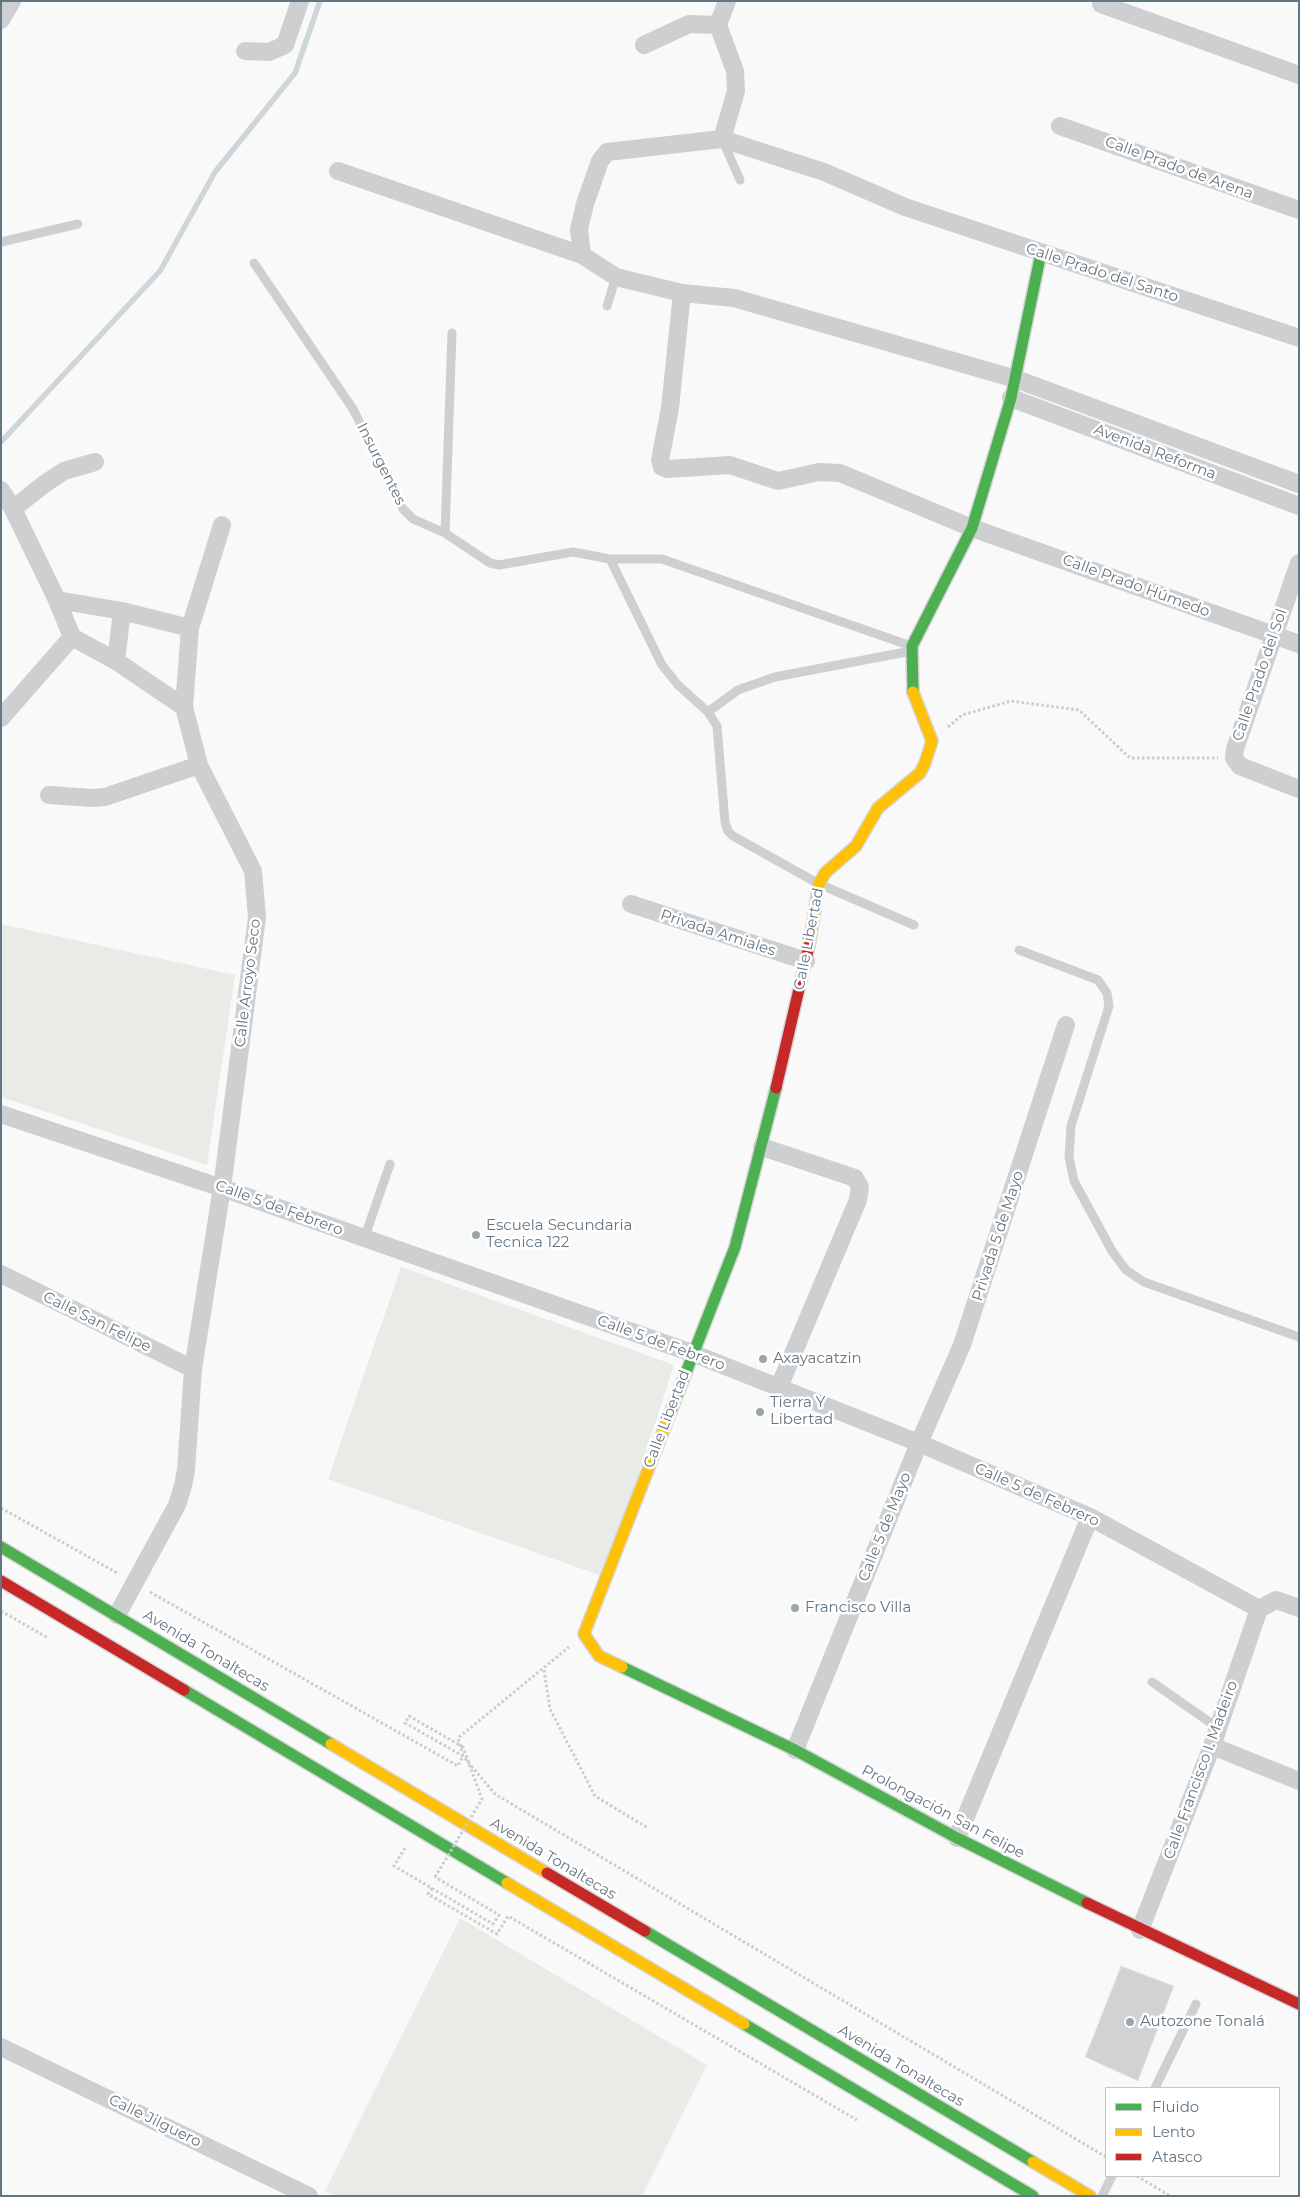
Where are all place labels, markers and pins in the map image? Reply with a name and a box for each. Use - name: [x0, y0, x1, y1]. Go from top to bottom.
- place label: Escuela Secundaria Tecnica 122: [486, 1217, 632, 1252]
- marker: Escuela Secundaria Tecnica 122: [470, 1229, 482, 1241]
- place label: Axayacatzin: [773, 1350, 862, 1368]
- marker: Axayacatzin: [757, 1353, 769, 1365]
- place label: Tierra Y Libertad: [770, 1394, 833, 1429]
- marker: Tierra Y Libertad: [754, 1406, 766, 1418]
- place label: Francisco Villa: [805, 1599, 911, 1617]
- marker: Francisco Villa: [789, 1602, 801, 1614]
- place label: Autozone Tonalá: [1140, 2013, 1265, 2031]
- marker: Autozone Tonalá: [1124, 2016, 1136, 2028]

